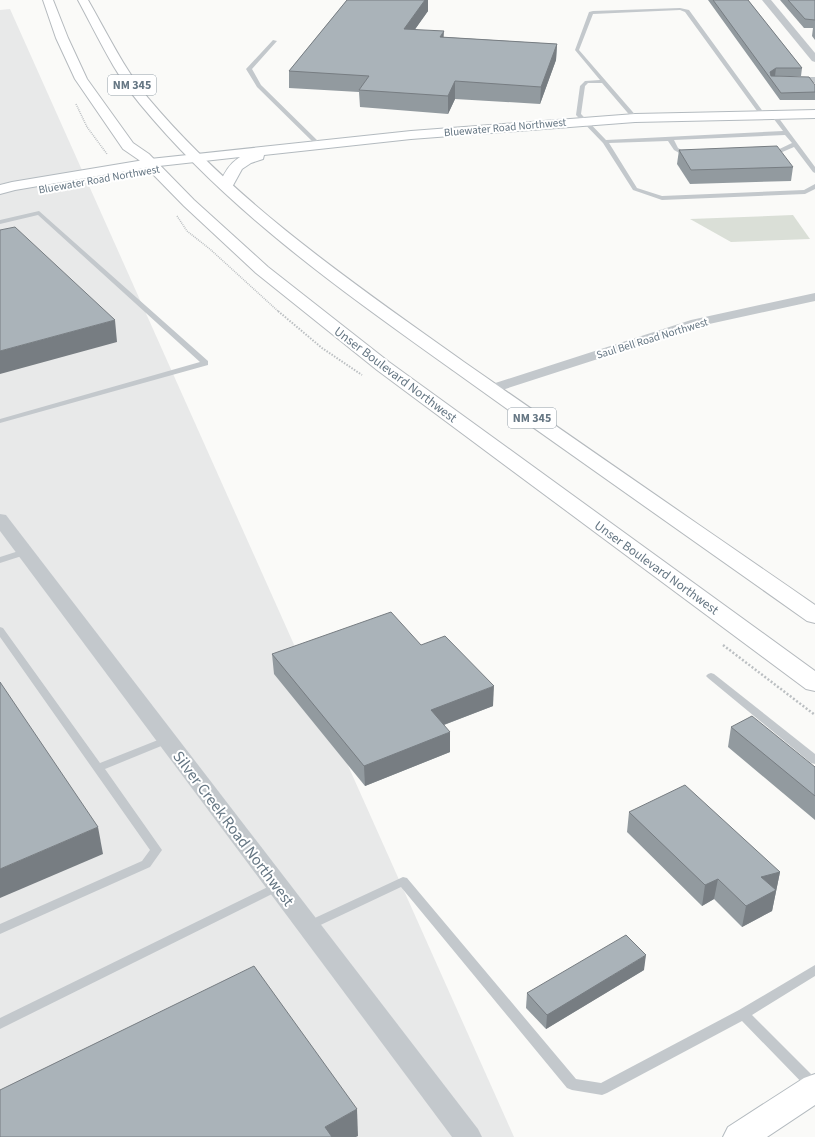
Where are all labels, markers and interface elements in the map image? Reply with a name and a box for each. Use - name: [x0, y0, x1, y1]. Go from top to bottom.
- road number: NM 345: [108, 75, 156, 95]
- street label: Bluewater Road Northwest: [443, 115, 567, 140]
- street label: Bluewater Road Northwest: [37, 161, 161, 198]
- street label: Saul Bell Road Northwest: [594, 314, 710, 363]
- street label: Unser Boulevard Northwest: [330, 323, 461, 427]
- road number: NM 345: [508, 408, 556, 428]
- street label: Unser Boulevard Northwest: [591, 517, 723, 619]
- street label: Silver Creek Road Northwest: [167, 746, 299, 911]

